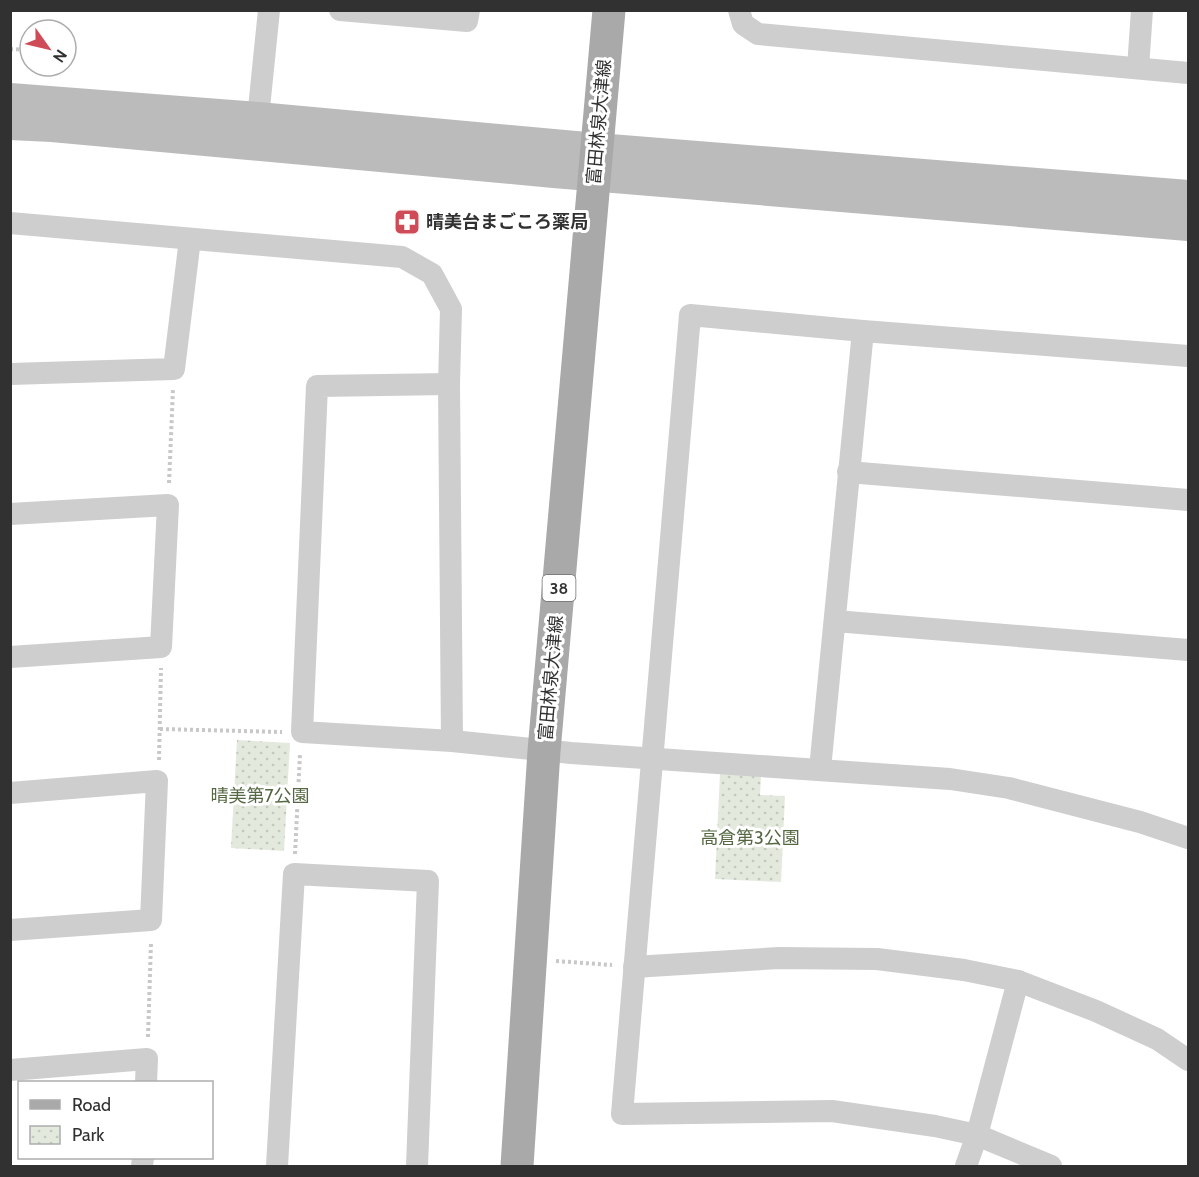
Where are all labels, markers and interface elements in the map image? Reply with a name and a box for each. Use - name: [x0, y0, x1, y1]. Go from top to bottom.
- north arrow: [18, 18, 78, 78]
- text: N: [49, 46, 71, 66]
- street label: 富田林泉大津線: [583, 58, 615, 186]
- pharmacy icon: 晴美台まごころ薬局: [392, 207, 422, 237]
- place label: 晴美台まごころ薬局: [426, 211, 588, 233]
- road number: 38: [542, 575, 576, 601]
- street label: 富田林泉大津線: [535, 614, 567, 742]
- park label: 晴美第7公園: [210, 785, 310, 807]
- park label: 高倉第3公園: [700, 827, 800, 849]
- legend: [18, 1081, 213, 1159]
- text: Road: [72, 1094, 111, 1116]
- text: Park: [72, 1124, 105, 1146]

